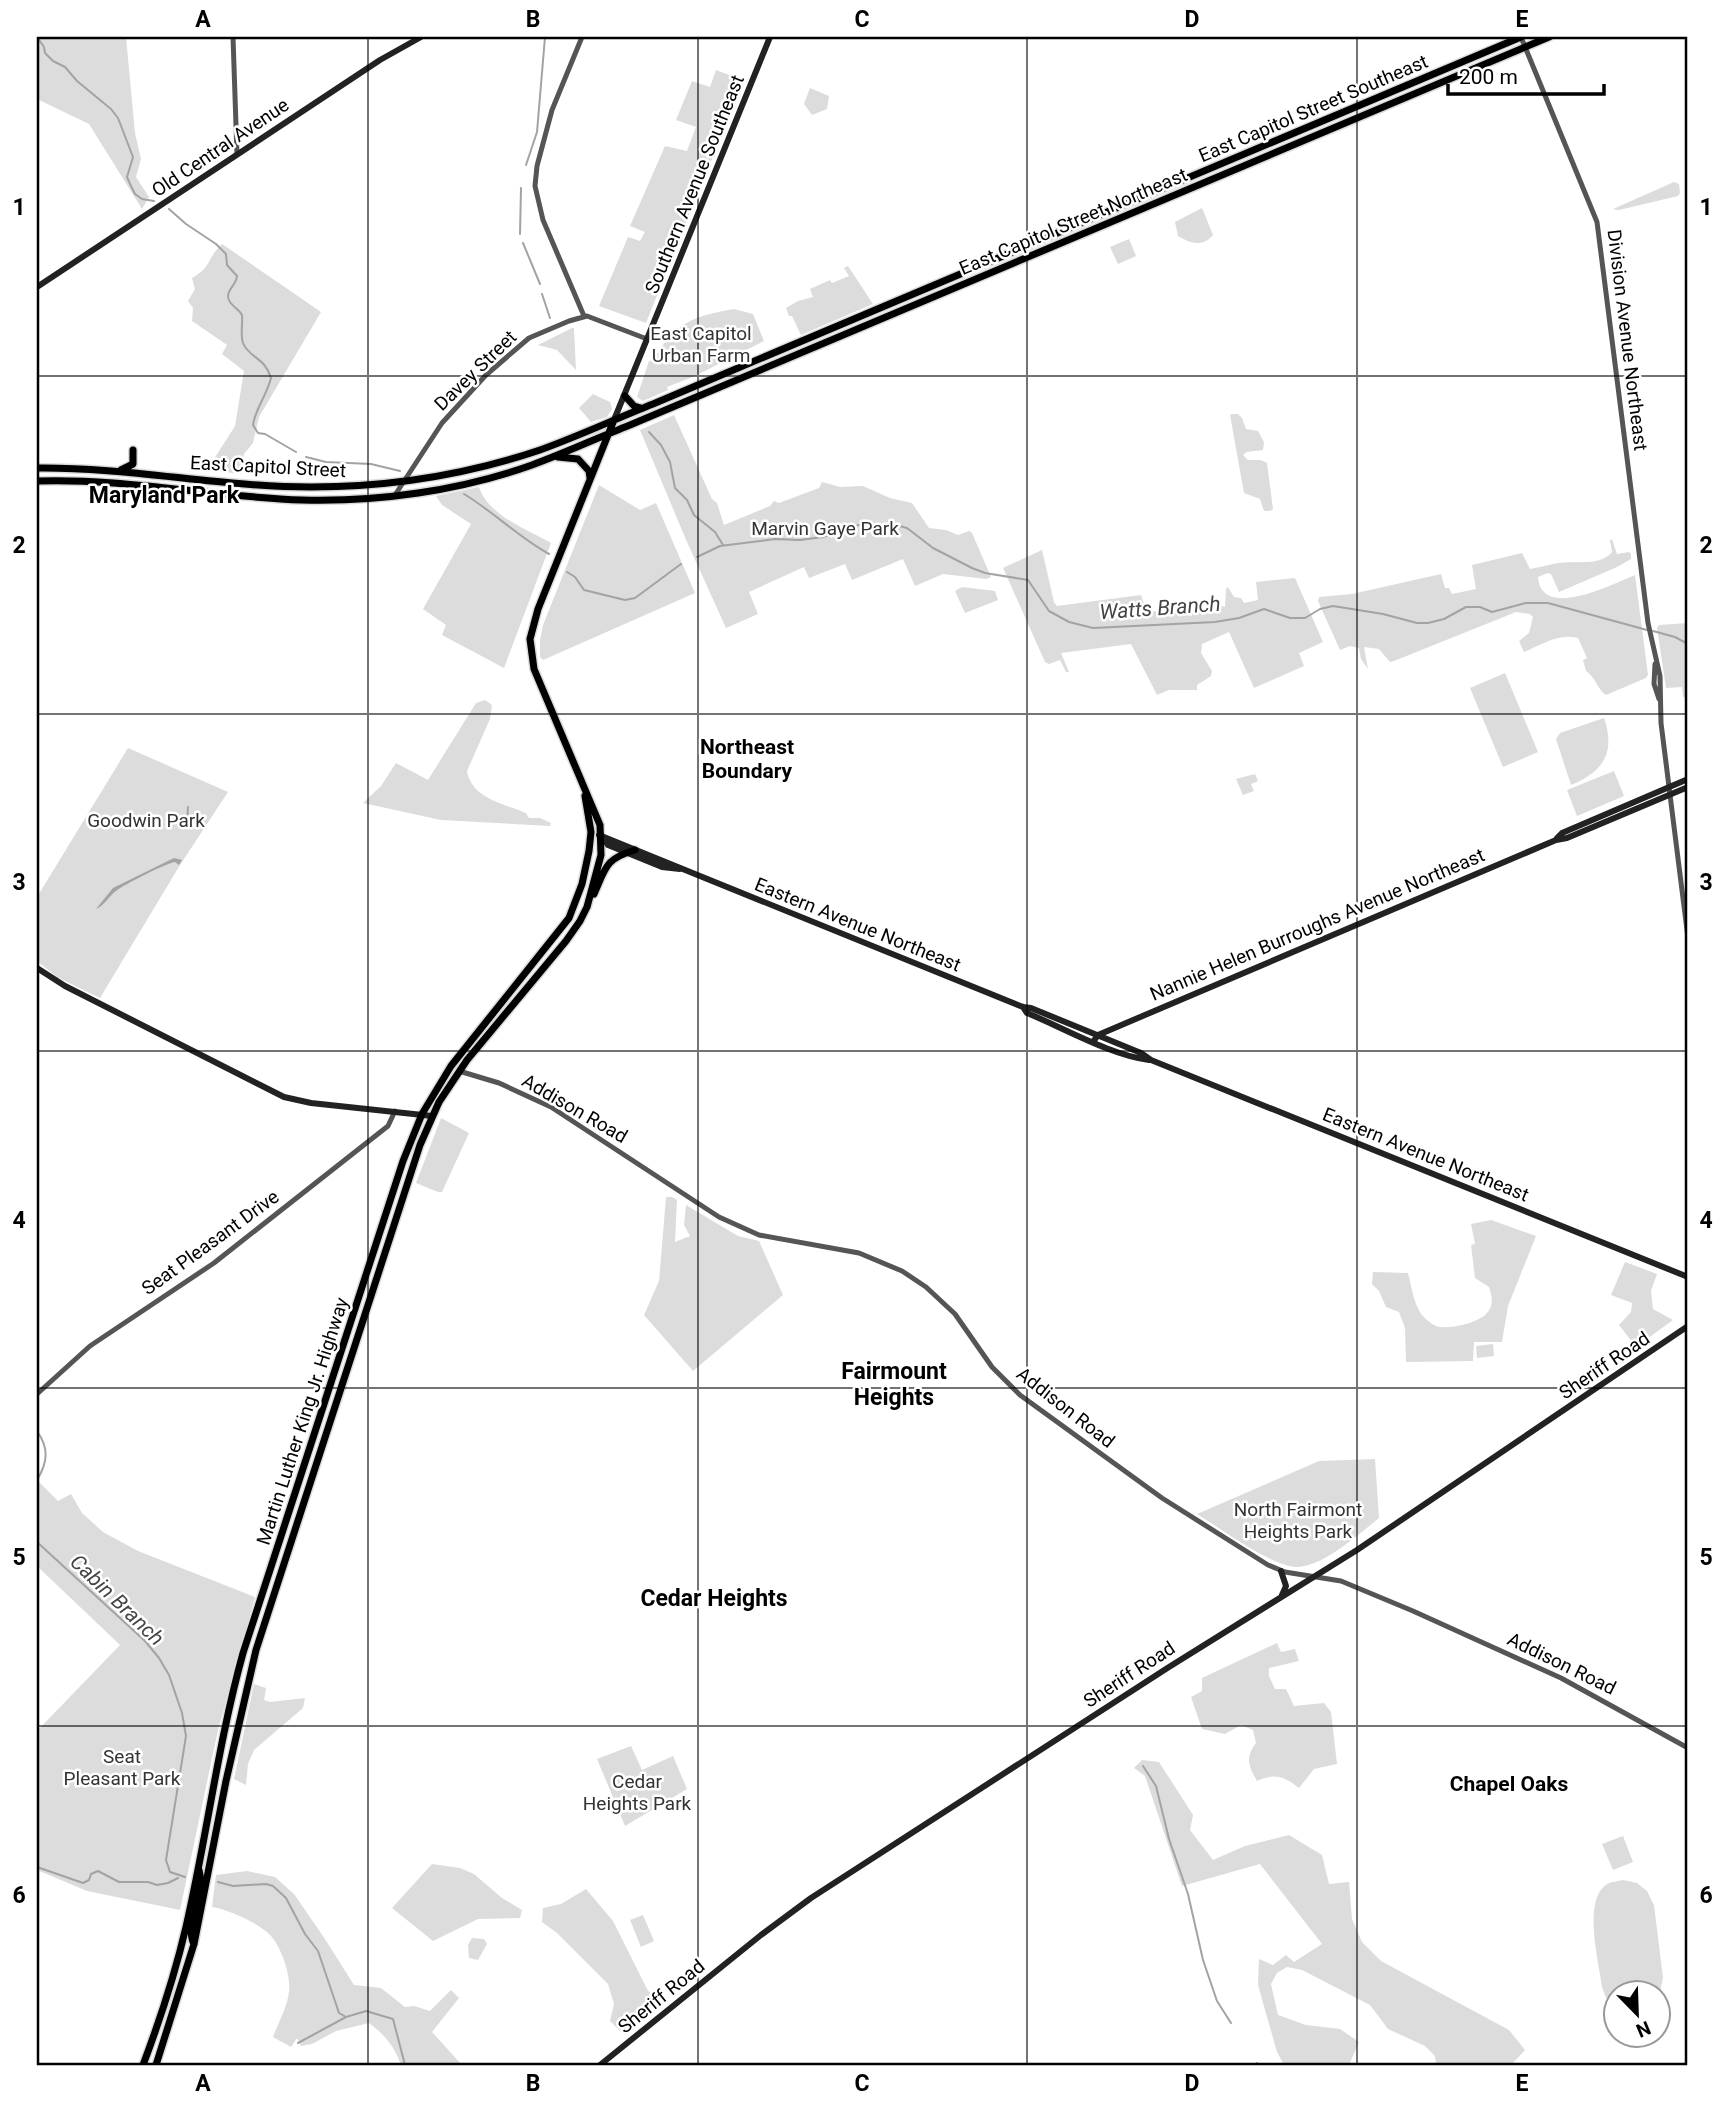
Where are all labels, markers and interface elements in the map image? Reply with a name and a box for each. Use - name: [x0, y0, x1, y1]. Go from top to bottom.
- text: A: [195, 6, 211, 33]
- text: B: [526, 6, 540, 33]
- text: C: [854, 6, 870, 33]
- text: D: [1185, 6, 1199, 33]
- text: E: [1516, 6, 1529, 33]
- street label: East Capitol Street Southeast: [1195, 50, 1431, 167]
- scale bar: [1448, 52, 1604, 96]
- text: 200 m: [1459, 65, 1518, 89]
- street label: Southern Avenue Southeast: [640, 72, 749, 297]
- street label: Old Central Avenue: [147, 93, 293, 202]
- street label: East Capitol Street Northeast: [956, 163, 1191, 280]
- text: 1: [12, 194, 26, 221]
- text: 1: [1699, 194, 1713, 221]
- street label: Division Avenue Northeast: [1603, 228, 1652, 452]
- park label: East Capitol Urban Farm: [650, 322, 752, 367]
- street label: Davey Street: [429, 325, 521, 415]
- street label: East Capitol Street: [189, 451, 347, 482]
- district label: Maryland Park: [89, 482, 240, 509]
- park label: Marvin Gaye Park: [751, 517, 899, 540]
- text: 2: [12, 532, 26, 559]
- text: 2: [1699, 532, 1713, 559]
- water label: Watts Branch: [1099, 592, 1221, 624]
- district label: Northeast Boundary: [700, 735, 794, 783]
- park label: Goodwin Park: [87, 809, 205, 832]
- street label: Nannie Helen Burroughs Avenue Northeast: [1147, 843, 1488, 1006]
- text: 3: [12, 869, 26, 896]
- text: 3: [1699, 869, 1713, 896]
- street label: Eastern Avenue Northeast: [751, 873, 964, 976]
- street label: Addison Road: [518, 1069, 632, 1148]
- street label: Eastern Avenue Northeast: [1319, 1103, 1532, 1206]
- street label: Seat Pleasant Drive: [137, 1185, 283, 1300]
- text: 4: [12, 1207, 26, 1234]
- text: 4: [1699, 1207, 1713, 1234]
- street label: Martin Luther King Jr. Highway: [252, 1295, 353, 1548]
- street label: Sheriff Road: [1555, 1327, 1654, 1404]
- district label: Fairmount Heights: [841, 1358, 947, 1411]
- street label: Addison Road: [1012, 1362, 1119, 1453]
- park label: North Fairmont Heights Park: [1234, 1498, 1362, 1543]
- text: 5: [12, 1544, 26, 1571]
- text: 5: [1699, 1544, 1713, 1571]
- water label: Cabin Branch: [65, 1549, 169, 1651]
- district label: Cedar Heights: [640, 1585, 788, 1612]
- street label: Addison Road: [1504, 1627, 1620, 1700]
- street label: Sheriff Road: [1079, 1636, 1179, 1712]
- park label: Seat Pleasant Park: [64, 1745, 181, 1790]
- park label: Cedar Heights Park: [583, 1770, 692, 1815]
- district label: Chapel Oaks: [1450, 1772, 1568, 1796]
- text: 6: [12, 1882, 26, 1909]
- text: 6: [1699, 1882, 1713, 1909]
- street label: Sheriff Road: [614, 1955, 709, 2038]
- north arrow: [1602, 1980, 1672, 2050]
- text: N: [1633, 2016, 1654, 2042]
- text: A: [195, 2070, 211, 2097]
- text: B: [526, 2070, 540, 2097]
- text: C: [854, 2070, 870, 2097]
- text: D: [1185, 2070, 1199, 2097]
- text: E: [1516, 2070, 1529, 2097]

